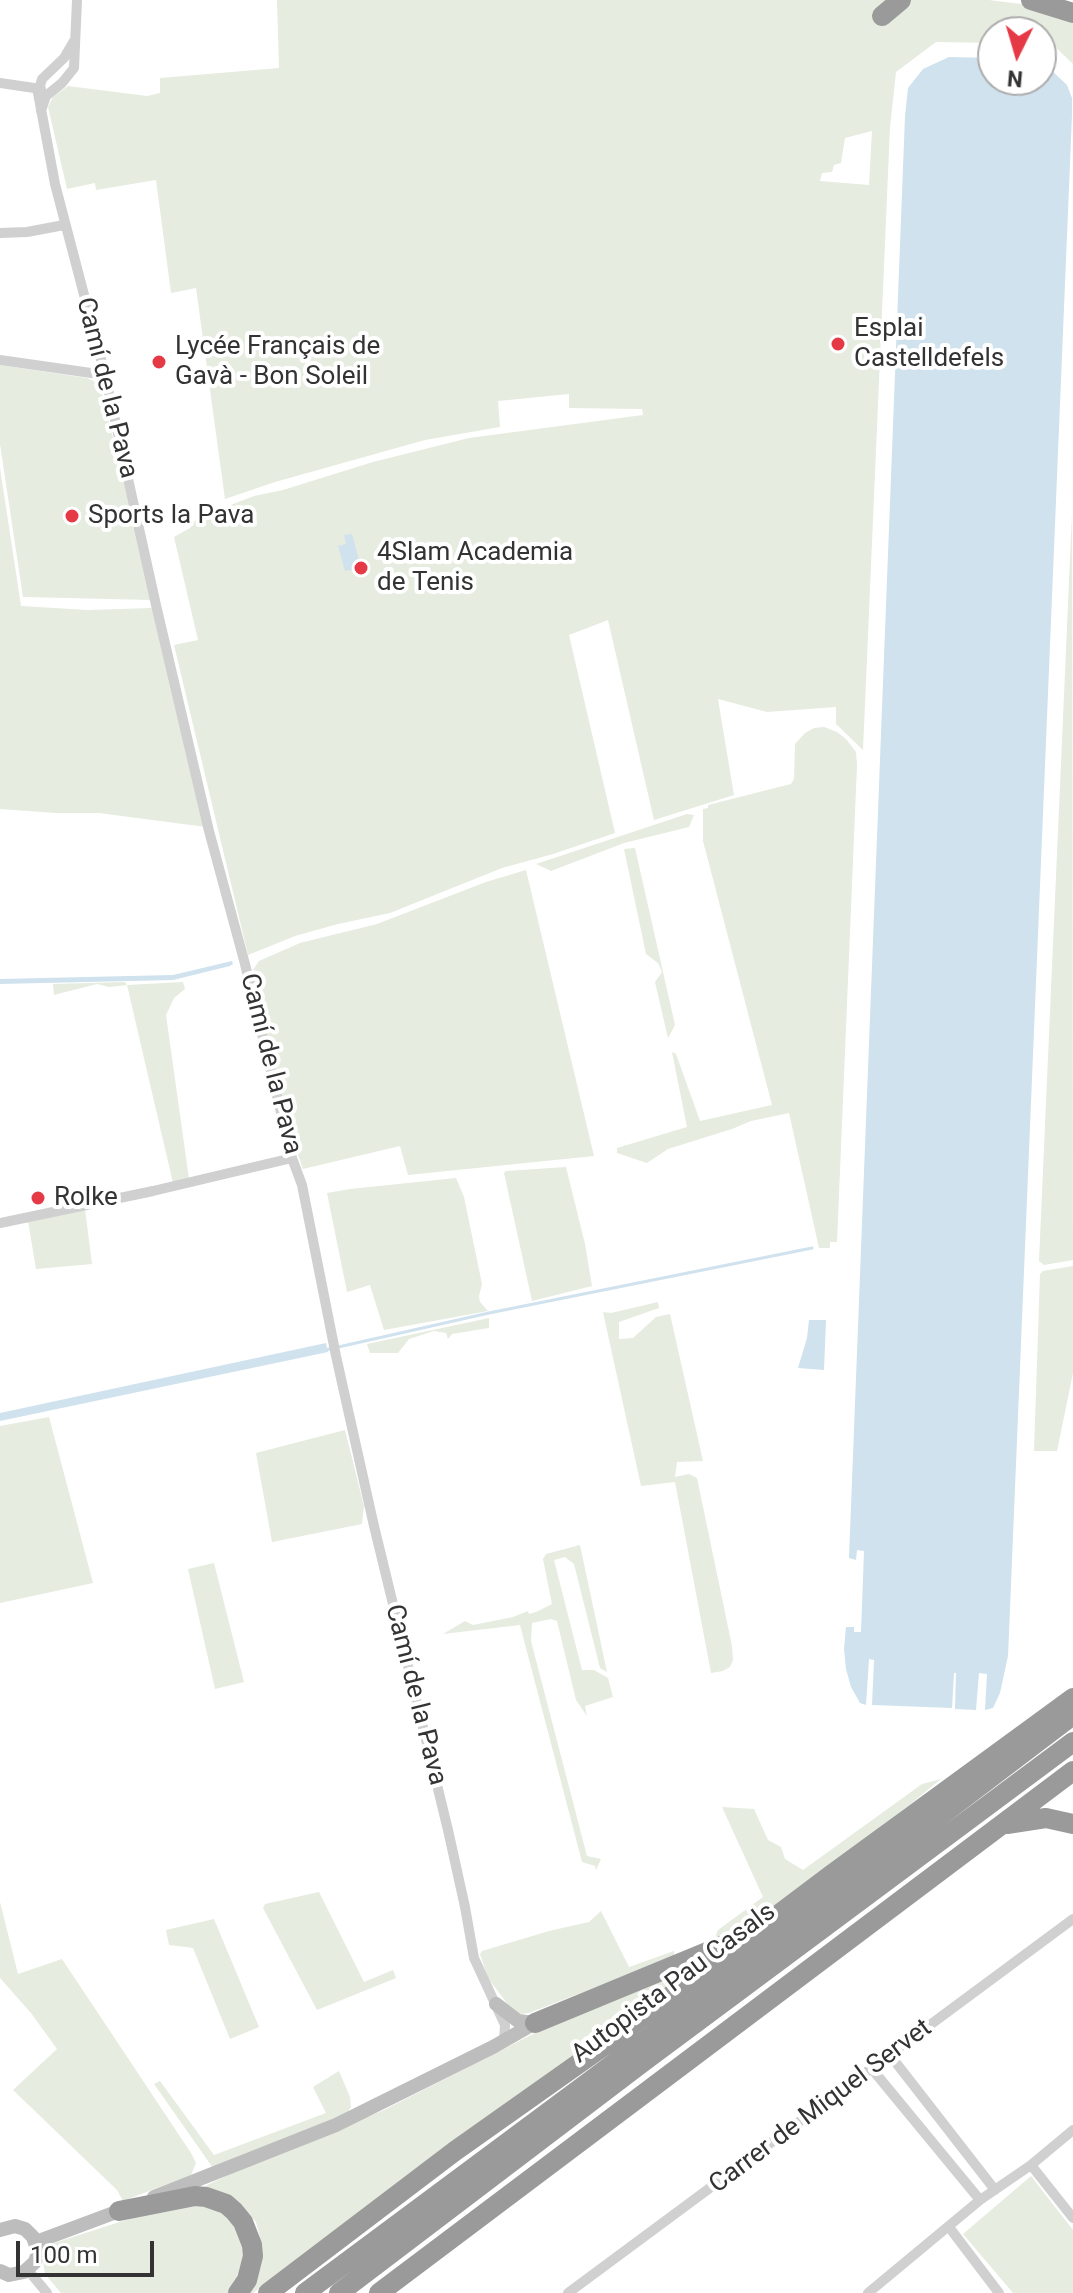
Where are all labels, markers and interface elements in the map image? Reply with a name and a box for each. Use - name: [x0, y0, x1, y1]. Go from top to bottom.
- north arrow: [977, 16, 1057, 96]
- text: N: [1006, 65, 1024, 92]
- street label: Camí de la Pava: [68, 294, 144, 482]
- place label: Esplai Castelldefels: [854, 313, 1004, 374]
- place label: Lycée Français de Gavà - Bon Soleil: [175, 331, 380, 392]
- marker: Esplai Castelldefels: [829, 335, 847, 353]
- marker: Lycée Français de Gavà - Bon Soleil: [150, 353, 168, 371]
- place label: Sports la Pava: [88, 500, 254, 532]
- marker: Sports la Pava: [63, 507, 81, 525]
- place label: 4Slam Academia de Tenis: [377, 537, 573, 598]
- marker: 4Slam Academia de Tenis: [352, 559, 370, 577]
- street label: Camí de la Pava: [232, 970, 308, 1158]
- place label: Rolke: [54, 1182, 118, 1214]
- marker: Rolke: [29, 1189, 47, 1207]
- street label: Camí de la Pava: [377, 1601, 453, 1789]
- street label: Autopista Pau Casals: [566, 1897, 782, 2071]
- street label: Carrer de Miquel Servet: [704, 2013, 938, 2201]
- scale bar: [20, 2225, 158, 2275]
- text: 100 m: [30, 2241, 97, 2269]

